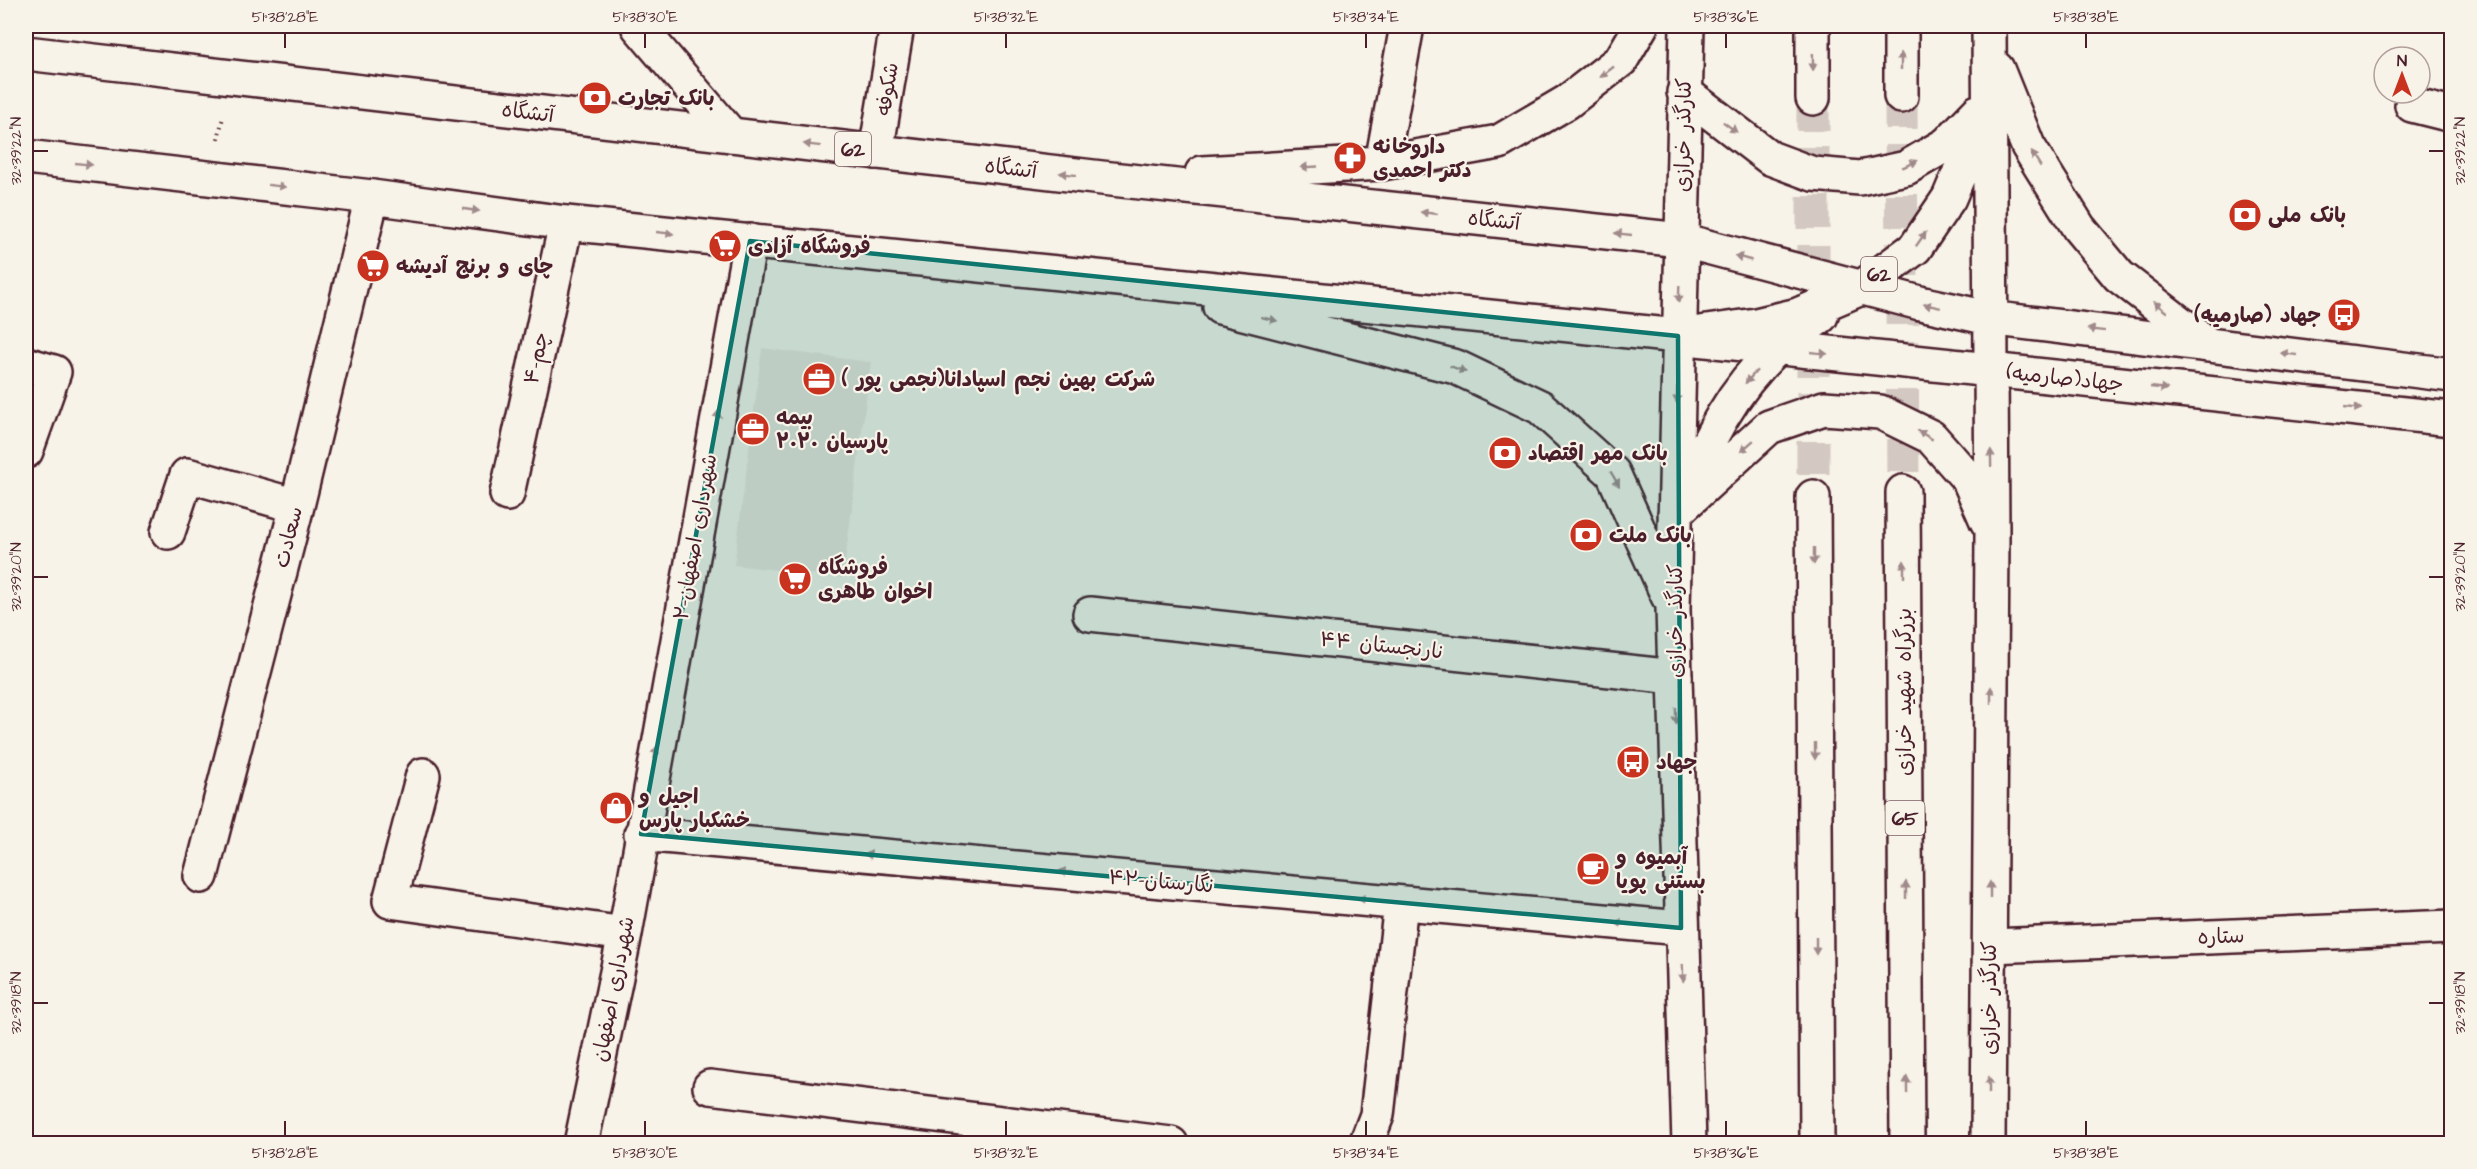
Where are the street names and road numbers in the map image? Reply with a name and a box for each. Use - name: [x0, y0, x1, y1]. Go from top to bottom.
- street label: شکوفه: [869, 61, 906, 118]
- street label: کنارگذر خرازی: [1668, 78, 1699, 192]
- street label: آتشگاه: [500, 95, 557, 130]
- road number: 62: [835, 132, 871, 166]
- street label: آتشگاه: [983, 151, 1040, 186]
- street label: آتشگاه: [1466, 203, 1522, 238]
- road number: 62: [1861, 257, 1897, 291]
- street label: ۴-چم: [517, 329, 557, 387]
- street label: جهاد(صارمیه): [2005, 358, 2125, 399]
- street label: ۲-شهرداری اصفهان: [667, 452, 724, 623]
- street label: سعادت: [267, 503, 310, 571]
- street label: کنارگذر خرازی: [1661, 564, 1690, 678]
- street label: بزرگراه شهید خرازی: [1890, 608, 1919, 776]
- street label: ۴۴ نارنجستان: [1318, 625, 1445, 666]
- road number: 65: [1886, 801, 1924, 835]
- street label: ۴۲-نگارستان: [1107, 862, 1215, 901]
- street label: شهرداری اصفهان: [585, 914, 642, 1064]
- street label: ستاره: [2197, 921, 2245, 952]
- street label: کنارگذر خرازی: [1975, 941, 2004, 1055]

